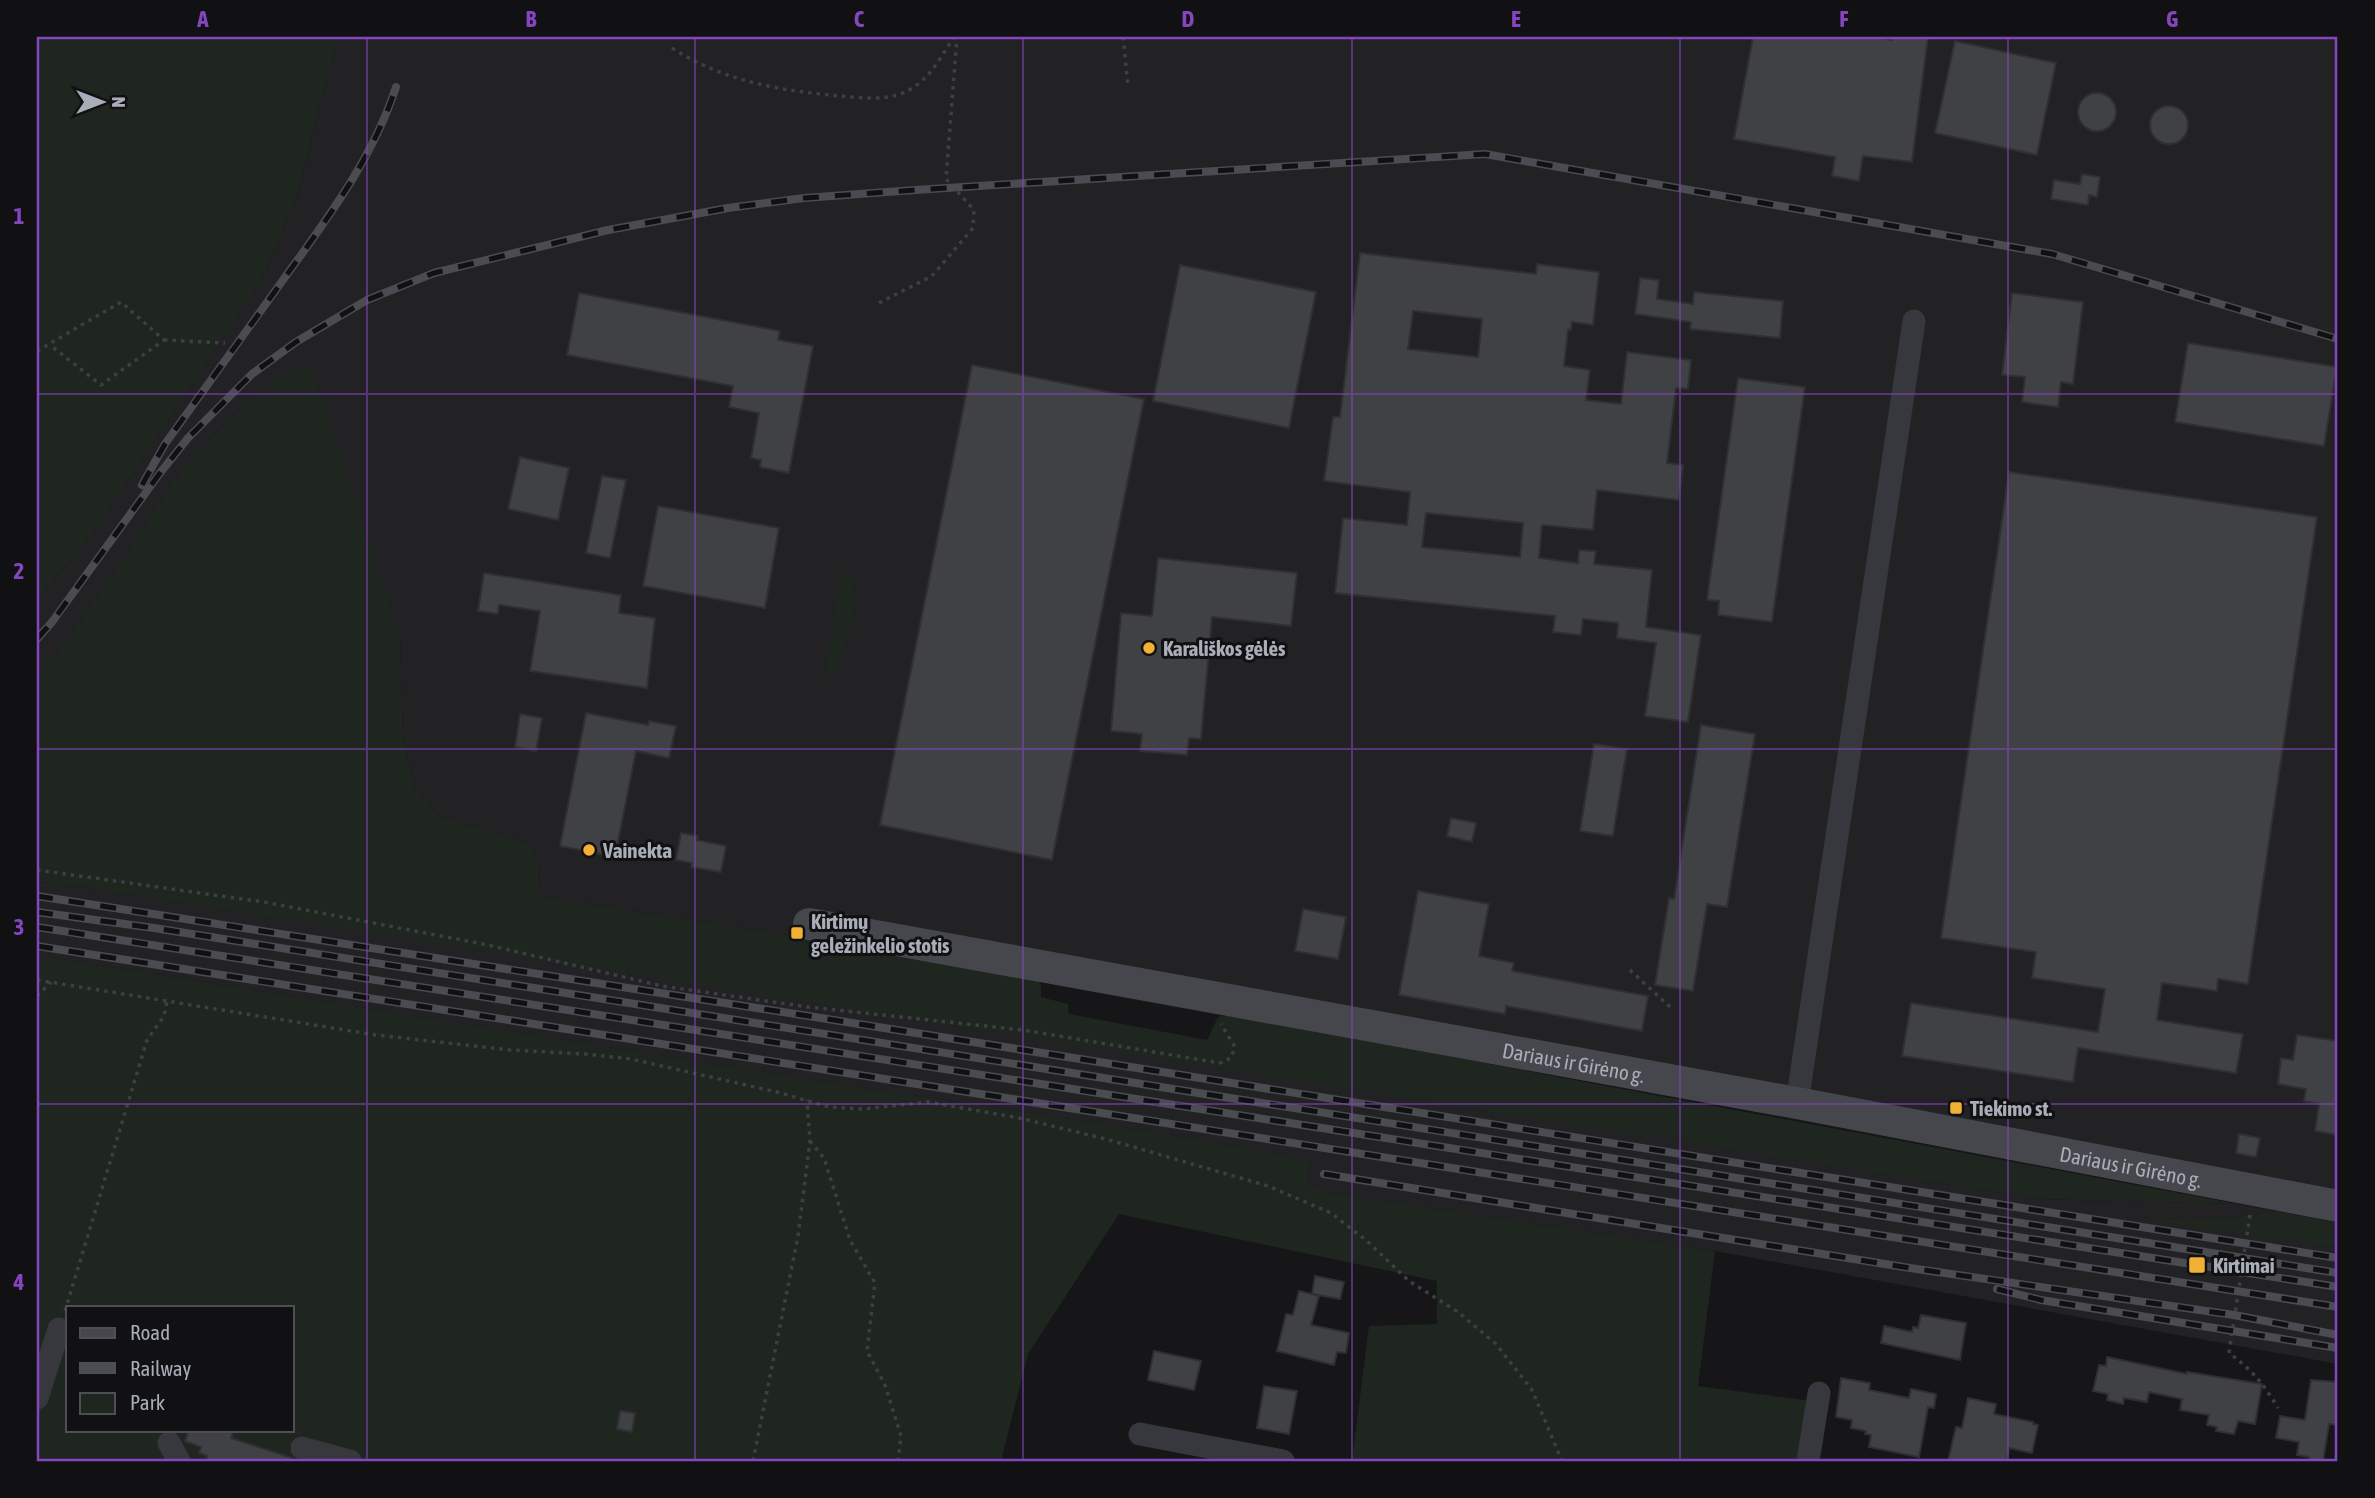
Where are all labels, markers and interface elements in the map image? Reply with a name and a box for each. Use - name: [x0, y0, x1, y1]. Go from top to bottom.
- text: A: [196, 6, 209, 32]
- text: B: [526, 6, 537, 32]
- text: C: [854, 6, 865, 32]
- text: D: [1182, 6, 1195, 32]
- text: E: [1511, 6, 1521, 32]
- text: F: [1839, 6, 1849, 32]
- text: G: [2166, 6, 2178, 32]
- north arrow: [66, 66, 136, 136]
- text: N: [108, 96, 130, 108]
- text: 1: [14, 203, 25, 229]
- text: 2: [14, 558, 24, 584]
- place label: Karališkos gėlės: [1163, 636, 1286, 660]
- marker: Karališkos gėlės: [1141, 640, 1157, 656]
- place label: Vainekta: [602, 838, 672, 862]
- marker: Vainekta: [581, 842, 597, 858]
- place label: Kirtimų geležinkelio stotis: [811, 909, 950, 957]
- text: 3: [14, 914, 24, 940]
- marker: Kirtimų geležinkelio stotis: [789, 925, 805, 941]
- street label: Dariaus ir Girėno g.: [1500, 1038, 1647, 1087]
- place label: Tiekimo st.: [1970, 1096, 2052, 1120]
- marker: Tiekimo st.: [1948, 1100, 1964, 1116]
- street label: Dariaus ir Girėno g.: [2058, 1141, 2204, 1192]
- place label: Kirtimai: [2213, 1253, 2275, 1277]
- marker: Kirtimai: [2187, 1255, 2207, 1275]
- text: 4: [13, 1269, 25, 1295]
- legend: [66, 1306, 294, 1432]
- text: Road: [130, 1320, 170, 1344]
- text: Railway: [130, 1356, 192, 1380]
- text: Park: [130, 1390, 165, 1414]

